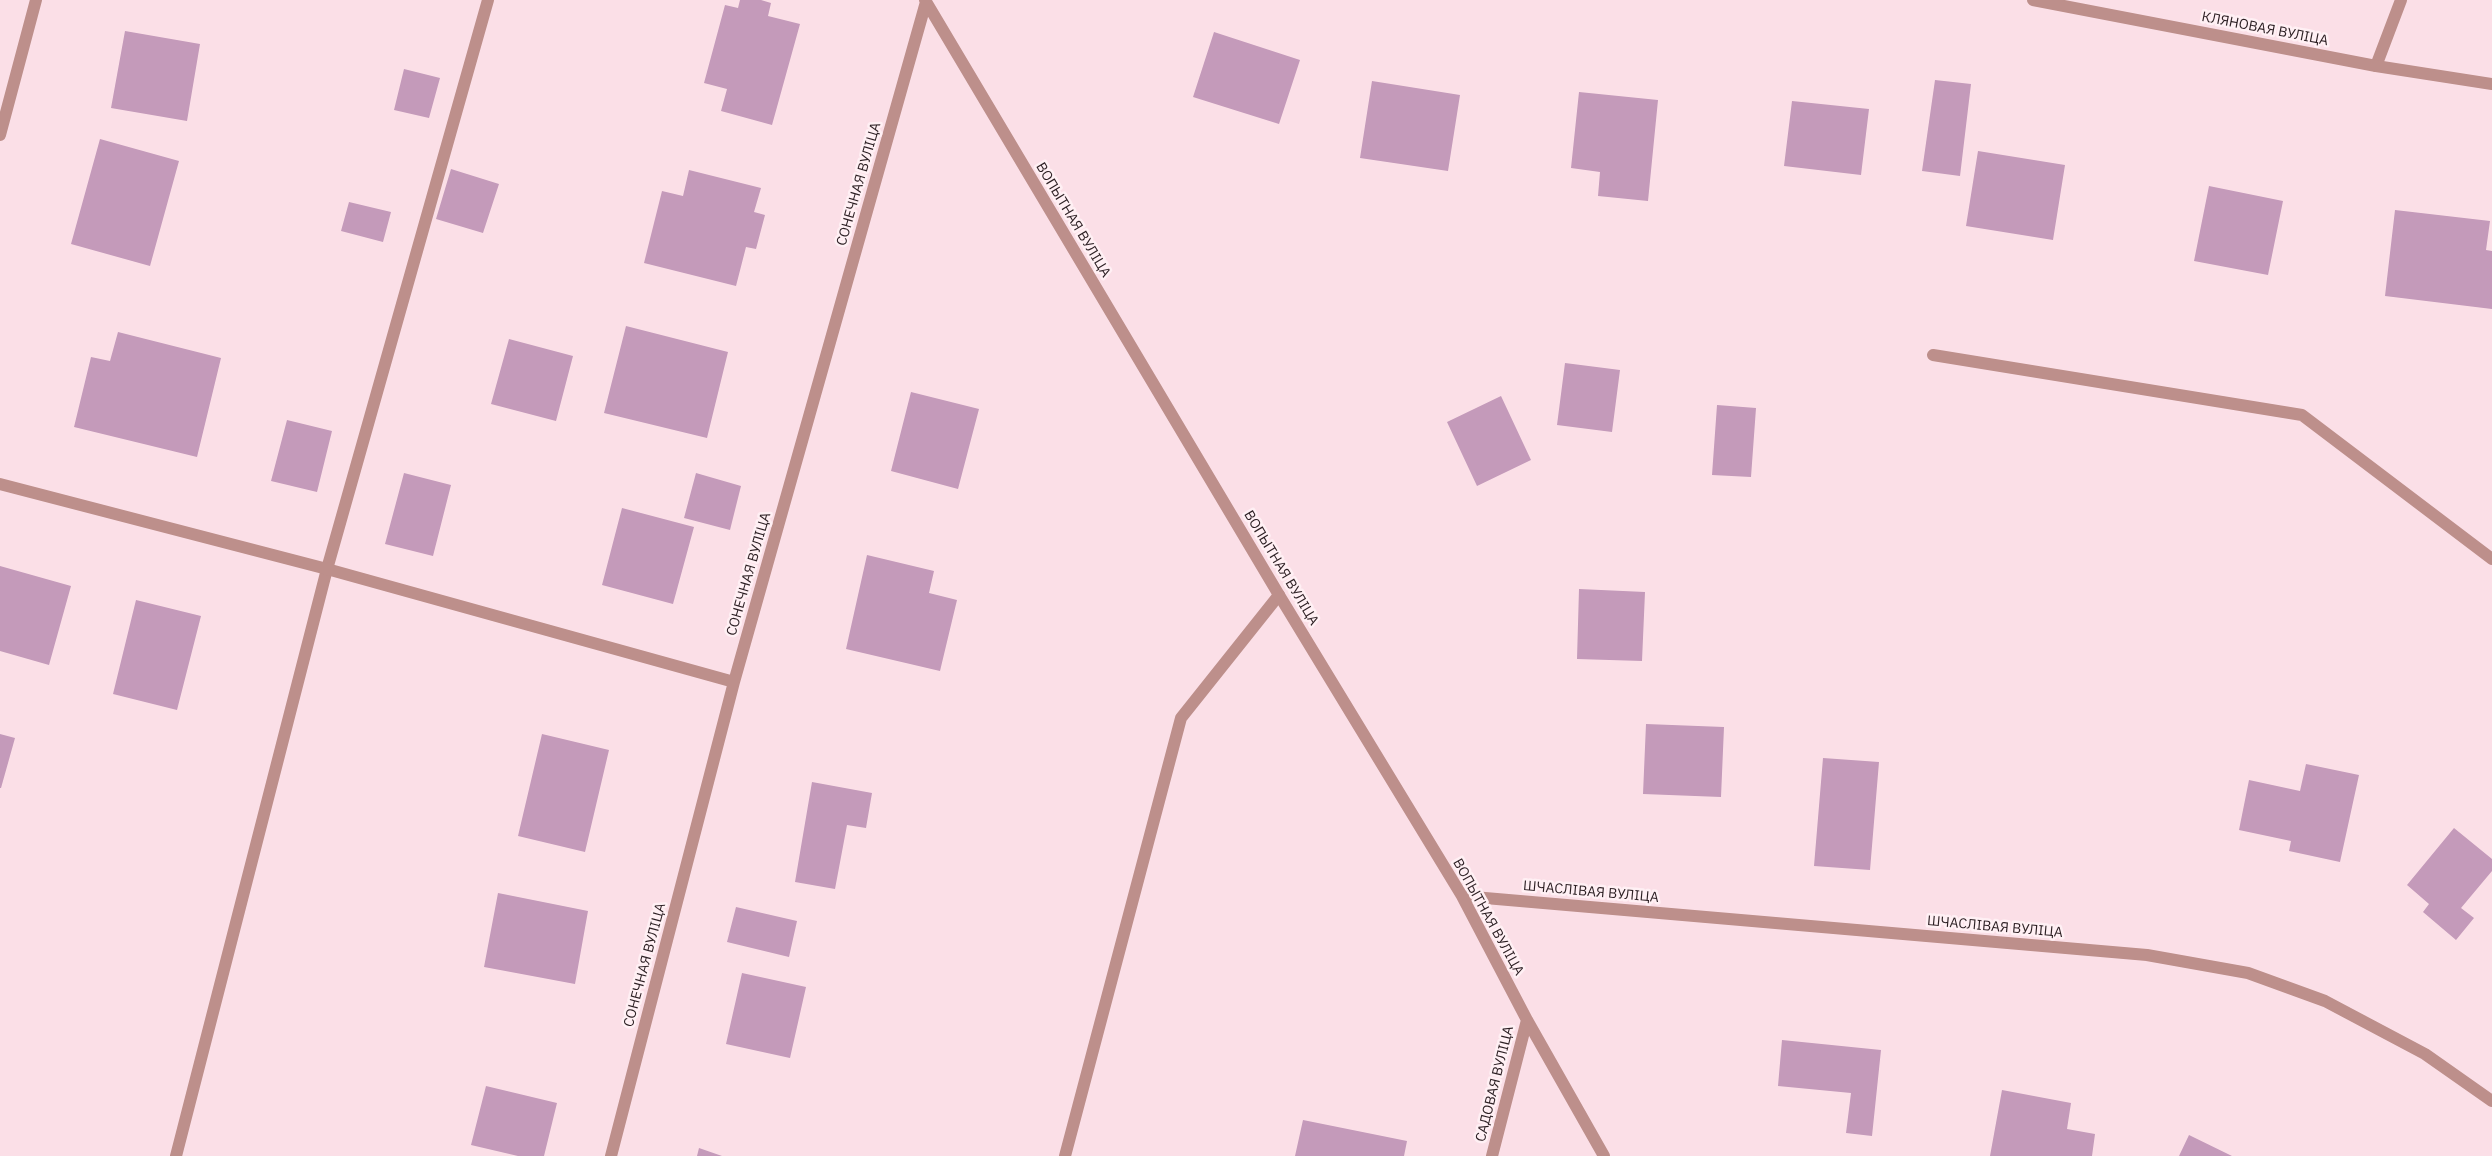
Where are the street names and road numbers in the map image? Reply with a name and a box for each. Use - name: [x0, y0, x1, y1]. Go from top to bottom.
- street label: КЛЯНОВАЯ ВУЛІЦА: [2200, 8, 2330, 50]
- street label: СОНЕЧНАЯ ВУЛІЦА: [833, 120, 885, 248]
- street label: ВОПЫТНАЯ ВУЛІЦА: [1032, 160, 1114, 280]
- street label: ВОПЫТНАЯ ВУЛІЦА: [1240, 508, 1322, 628]
- street label: СОНЕЧНАЯ ВУЛІЦА: [723, 510, 775, 638]
- street label: ВОПЫТНАЯ ВУЛІЦА: [1449, 856, 1527, 978]
- street label: ШЧАСЛІВАЯ ВУЛІЦА: [1522, 878, 1660, 906]
- street label: СОНЕЧНАЯ ВУЛІЦА: [620, 901, 670, 1029]
- street label: ШЧАСЛІВАЯ ВУЛІЦА: [1926, 913, 2064, 941]
- street label: САДОВАЯ ВУЛІЦА: [1472, 1024, 1518, 1144]

